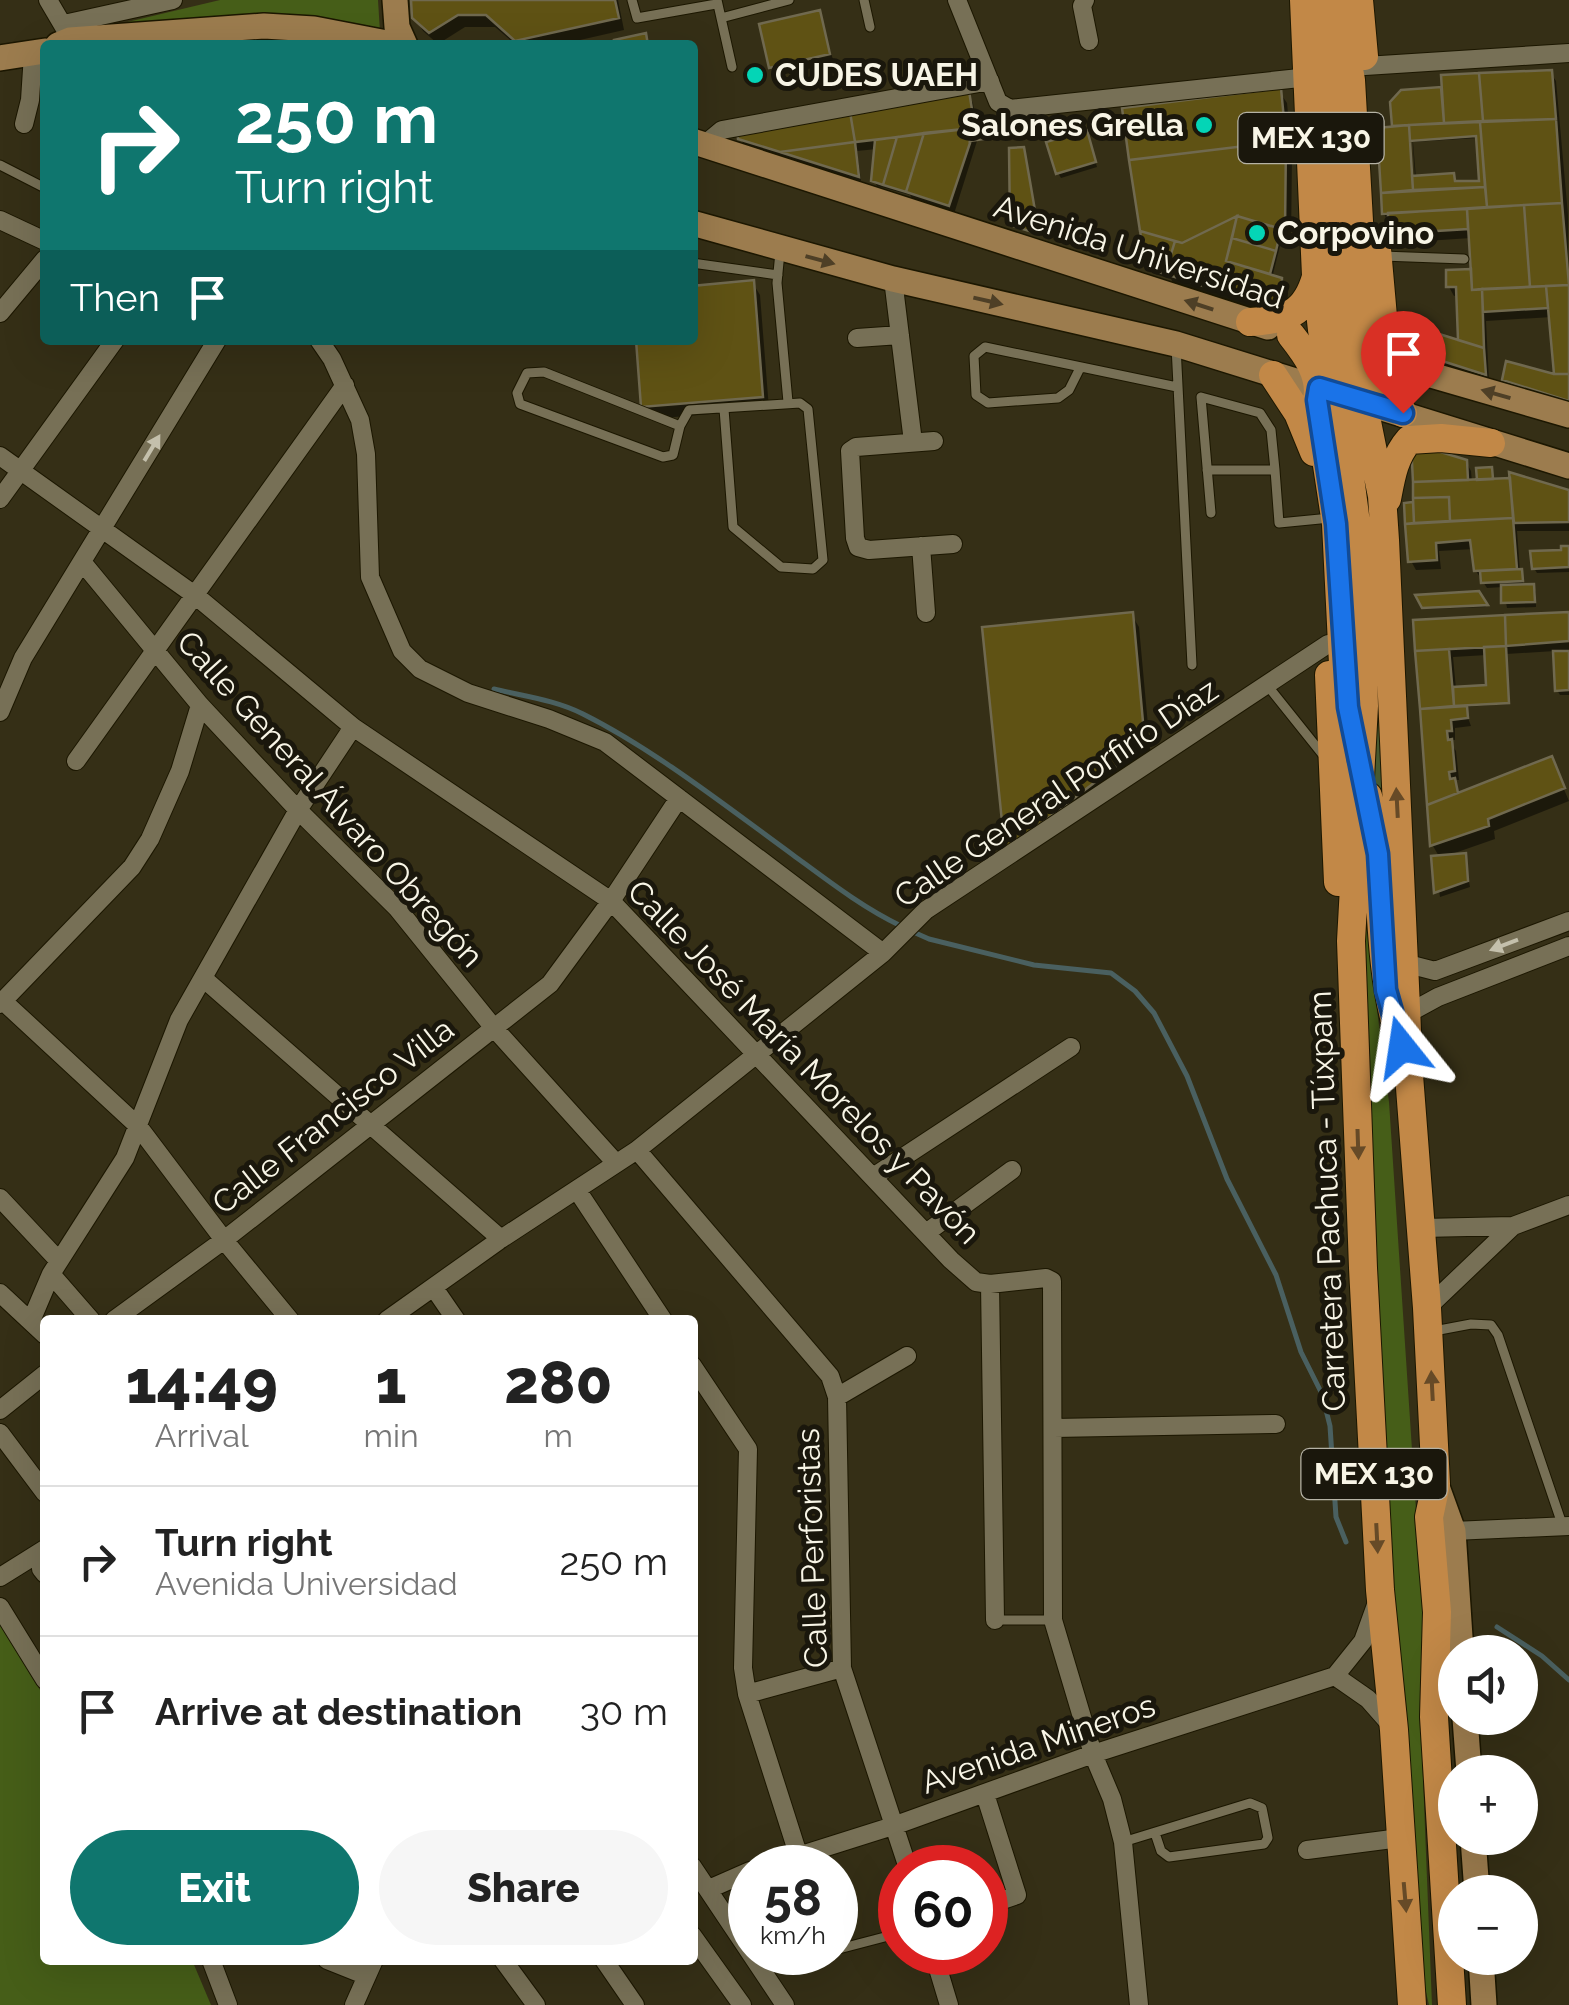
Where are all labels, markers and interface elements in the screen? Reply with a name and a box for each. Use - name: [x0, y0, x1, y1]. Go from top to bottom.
- place label: CUDES UAEH: [775, 56, 978, 93]
- marker: CUDES UAEH: [744, 64, 766, 86]
- text: 250 m: [235, 77, 438, 159]
- icon: right: [70, 80, 200, 210]
- place label: Salones Grella: [961, 106, 1184, 143]
- road number: MEX 130: [1238, 113, 1384, 163]
- marker: Salones Grella: [1193, 114, 1215, 136]
- text: Turn right: [235, 161, 433, 214]
- street label: Avenida Universidad: [989, 187, 1289, 316]
- place label: Corpovino: [1277, 214, 1434, 251]
- marker: Corpovino: [1246, 222, 1268, 244]
- one-way arrow: [805, 253, 836, 268]
- icon: arrive: [180, 270, 235, 325]
- text: Then: [70, 275, 160, 320]
- one-way arrow: [973, 294, 1004, 309]
- one-way arrow: [1183, 297, 1213, 312]
- pin: [1361, 311, 1446, 414]
- icon: arrive: [1376, 326, 1431, 381]
- one-way arrow: [1480, 386, 1511, 402]
- one-way arrow: [143, 434, 160, 462]
- street label: Calle General Álvaro Obregón: [170, 623, 491, 974]
- street label: Calle General Porfirio Díaz: [887, 670, 1224, 915]
- one-way arrow: [1389, 786, 1405, 818]
- street label: Calle José María Morelos y Pavón: [621, 872, 988, 1251]
- one-way arrow: [1489, 938, 1519, 954]
- street label: Carretera Pachuca - Túxpam: [1301, 990, 1352, 1412]
- position arrow: [1350, 995, 1454, 1099]
- street label: Calle Francisco Villa: [205, 1010, 461, 1221]
- one-way arrow: [1351, 1128, 1367, 1160]
- text: 14:49: [126, 1347, 278, 1417]
- text: 1: [376, 1347, 407, 1417]
- text: 280: [504, 1347, 612, 1417]
- one-way arrow: [1423, 1370, 1439, 1402]
- text: Arrival: [155, 1417, 249, 1454]
- text: min: [364, 1417, 419, 1454]
- text: m: [544, 1417, 573, 1454]
- street label: Calle Perforistas: [789, 1428, 834, 1668]
- road number: MEX 130: [1302, 1449, 1446, 1499]
- text: Turn right: [155, 1520, 332, 1565]
- one-way arrow: [1370, 1523, 1386, 1555]
- icon: right: [70, 1534, 125, 1589]
- text: 250 m: [560, 1539, 668, 1584]
- text: Avenida Universidad: [155, 1565, 458, 1602]
- map controls: [1438, 1635, 1538, 1975]
- button: sound: [1438, 1635, 1538, 1735]
- icon: arrive: [70, 1684, 125, 1739]
- street label: Avenida Mineros: [916, 1686, 1160, 1801]
- text: Arrive at destination: [155, 1689, 522, 1734]
- text: 30 m: [580, 1689, 668, 1734]
- button: +: [1438, 1755, 1538, 1855]
- button: Exit: [70, 1830, 359, 1945]
- button: Share: [379, 1830, 668, 1945]
- speed limit sign: 60: [878, 1845, 1008, 1975]
- text: 58: [764, 1868, 822, 1927]
- button: −: [1438, 1875, 1538, 1975]
- one-way arrow: [1398, 1882, 1414, 1914]
- text: km/h: [760, 1920, 826, 1950]

